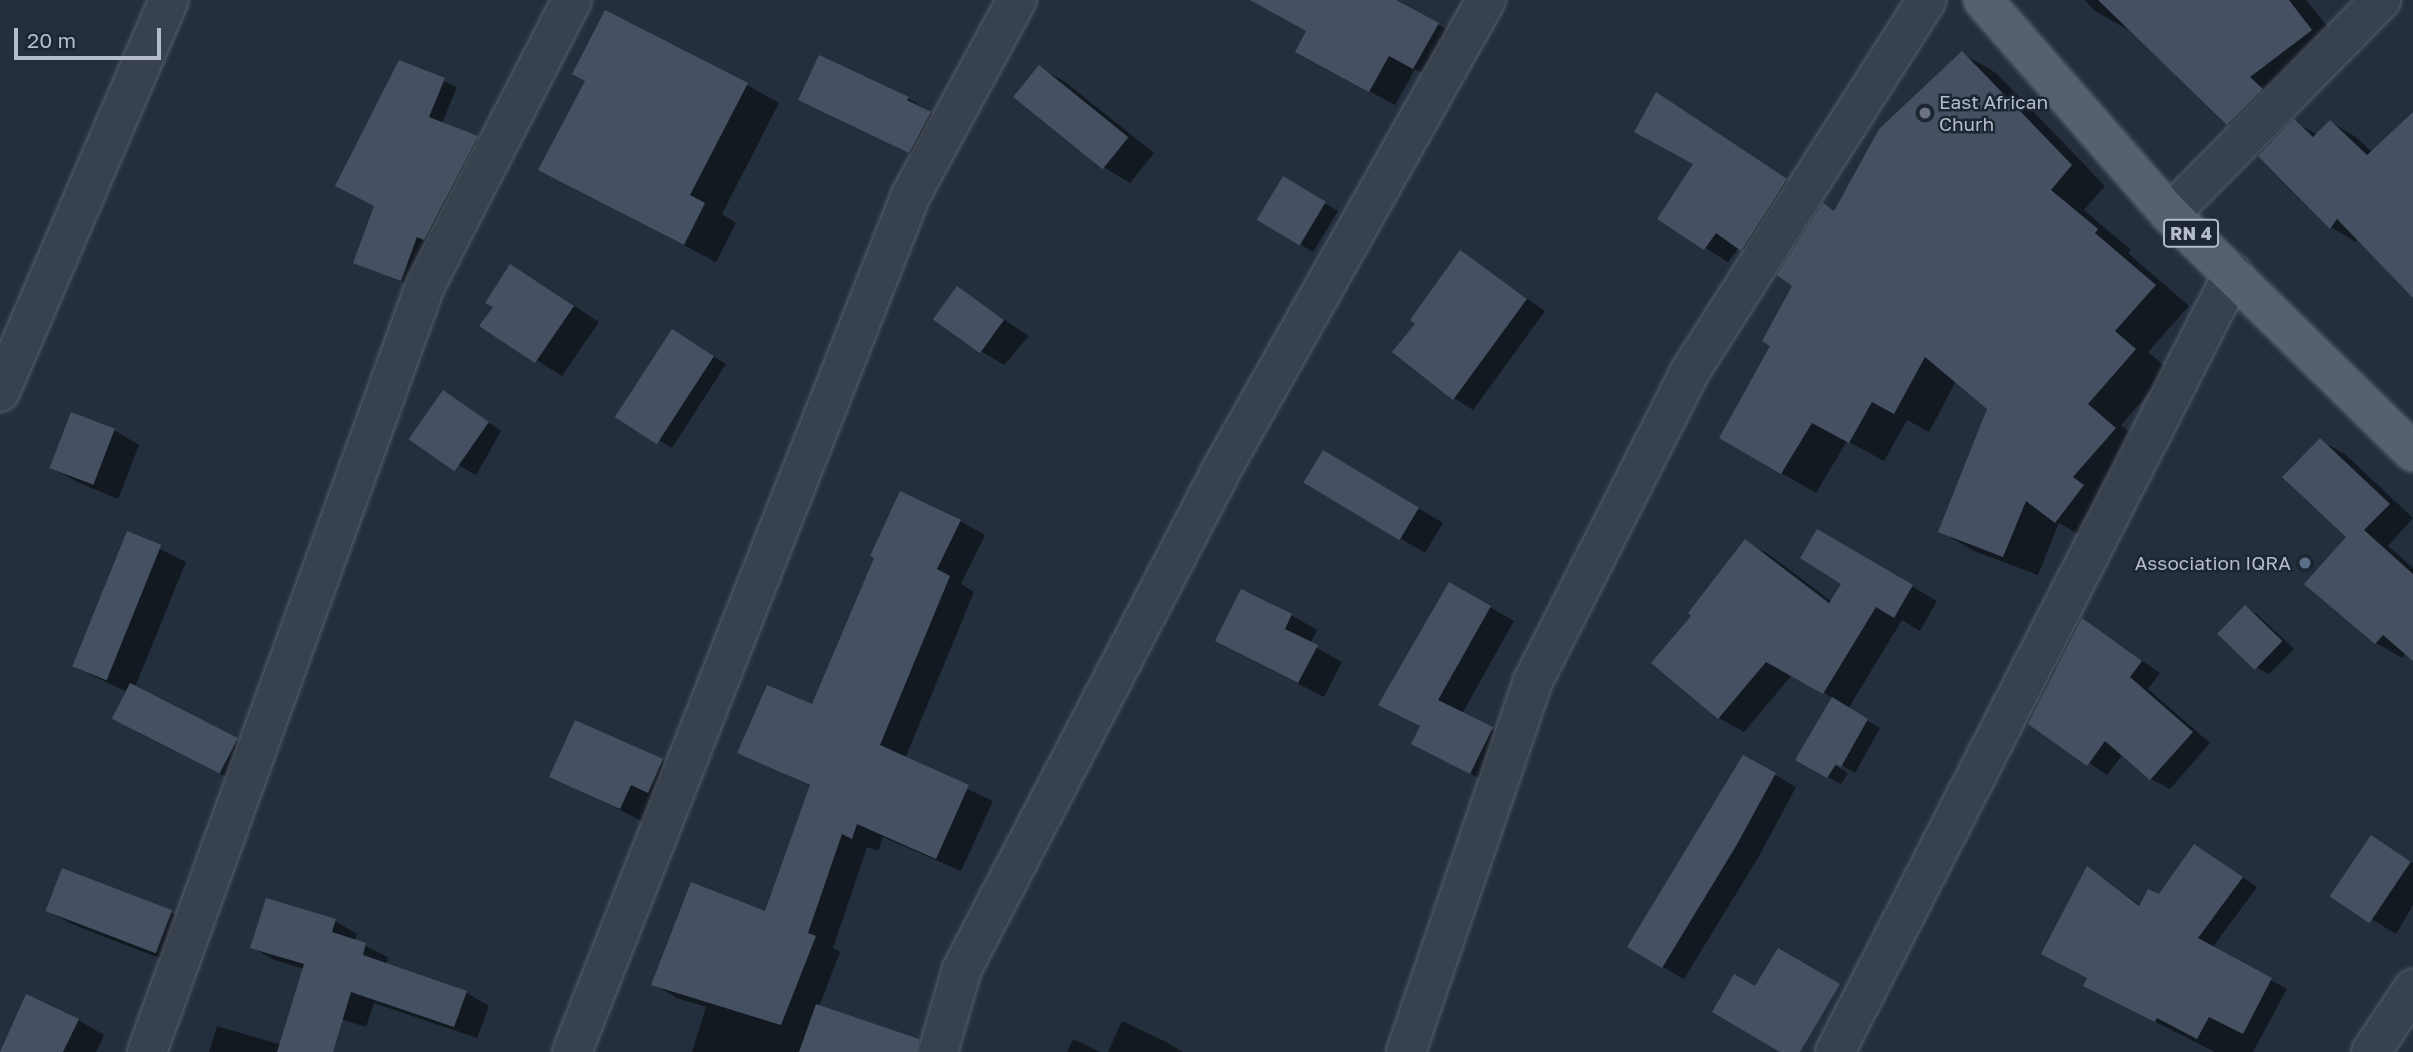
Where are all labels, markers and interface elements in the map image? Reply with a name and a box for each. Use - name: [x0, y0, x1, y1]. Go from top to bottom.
- scale bar: [18, 14, 164, 58]
- text: 20 m: [27, 27, 76, 53]
- place label: East African Churh: [1939, 91, 2048, 135]
- marker: East African Churh: [1917, 105, 1933, 121]
- road number: RN 4: [2163, 218, 2219, 247]
- place label: Association IQRA: [2135, 552, 2291, 574]
- marker: Association IQRA: [2297, 555, 2313, 571]

